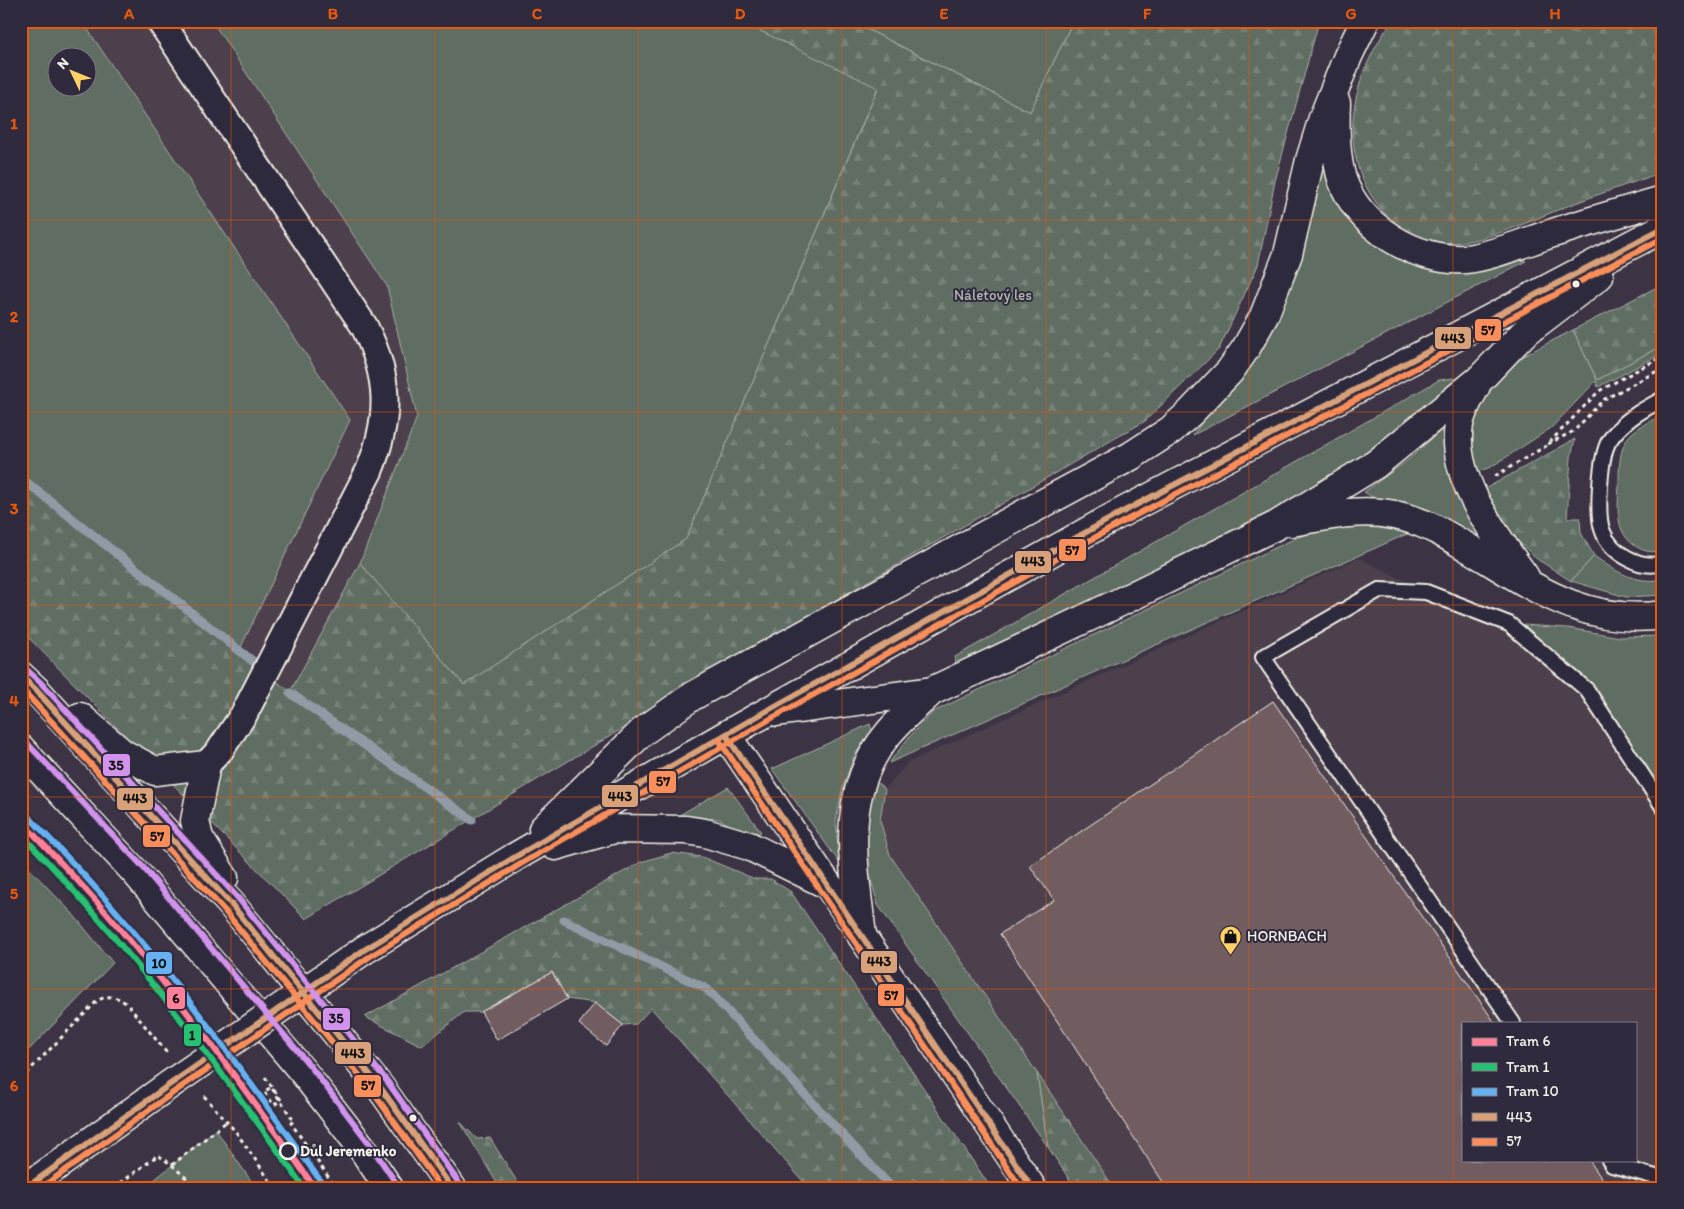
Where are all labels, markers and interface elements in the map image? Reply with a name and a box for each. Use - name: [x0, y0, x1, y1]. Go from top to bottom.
- text: A: [123, 4, 135, 23]
- text: B: [328, 4, 339, 23]
- text: C: [532, 4, 543, 23]
- text: D: [735, 4, 746, 23]
- text: E: [940, 4, 949, 23]
- text: F: [1143, 4, 1152, 23]
- text: G: [1345, 4, 1357, 23]
- text: H: [1549, 4, 1561, 23]
- north arrow: [48, 48, 98, 98]
- text: N: [53, 54, 72, 73]
- text: 1: [10, 114, 18, 133]
- unlabelled marker: [1571, 279, 1581, 289]
- park label: Náletový les: [954, 286, 1032, 304]
- text: 2: [10, 307, 19, 326]
- line badge: 57: [1474, 318, 1502, 342]
- text: 57: [1481, 322, 1495, 339]
- line badge: 443: [1434, 326, 1472, 350]
- text: 443: [1441, 330, 1466, 347]
- text: 3: [10, 499, 19, 518]
- line badge: 57: [1058, 538, 1087, 562]
- text: 57: [1065, 542, 1079, 559]
- line badge: 443: [1014, 550, 1052, 574]
- text: 443: [1021, 553, 1046, 570]
- text: 4: [9, 691, 19, 710]
- line badge: 35: [102, 753, 131, 777]
- text: 35: [109, 757, 124, 774]
- line badge: 57: [648, 770, 677, 794]
- text: 57: [656, 773, 670, 790]
- line badge: 443: [601, 784, 639, 808]
- line badge: 443: [116, 787, 154, 811]
- text: 443: [608, 788, 633, 805]
- text: 443: [123, 790, 148, 807]
- line badge: 57: [142, 824, 171, 848]
- text: 57: [150, 828, 164, 845]
- text: 5: [10, 884, 19, 903]
- shop icon: HORNBACH: [1219, 924, 1243, 955]
- place label: HORNBACH: [1247, 927, 1327, 945]
- line badge: 443: [860, 950, 898, 974]
- line badge: 10: [145, 951, 173, 975]
- text: 443: [867, 953, 892, 970]
- text: 10: [151, 955, 167, 972]
- line badge: 57: [877, 983, 905, 1007]
- line badge: 6: [166, 986, 186, 1010]
- text: 57: [884, 987, 898, 1004]
- text: 6: [172, 990, 180, 1007]
- line badge: 35: [322, 1007, 351, 1031]
- text: 35: [329, 1010, 344, 1027]
- legend: [1462, 1022, 1636, 1162]
- line badge: 1: [183, 1023, 202, 1047]
- text: 1: [189, 1027, 196, 1044]
- text: Tram 6: [1506, 1032, 1551, 1050]
- line badge: 443: [334, 1041, 372, 1065]
- text: 443: [341, 1045, 366, 1062]
- text: Tram 1: [1506, 1058, 1550, 1076]
- line badge: 57: [353, 1074, 382, 1098]
- text: 6: [10, 1076, 19, 1095]
- text: 57: [361, 1077, 375, 1094]
- text: Tram 10: [1506, 1082, 1559, 1100]
- text: 443: [1506, 1108, 1532, 1126]
- unlabelled marker: [408, 1113, 418, 1123]
- text: 57: [1506, 1132, 1522, 1150]
- marker: Důl Jeremenko: [279, 1142, 297, 1160]
- place label: Důl Jeremenko: [300, 1142, 397, 1160]

